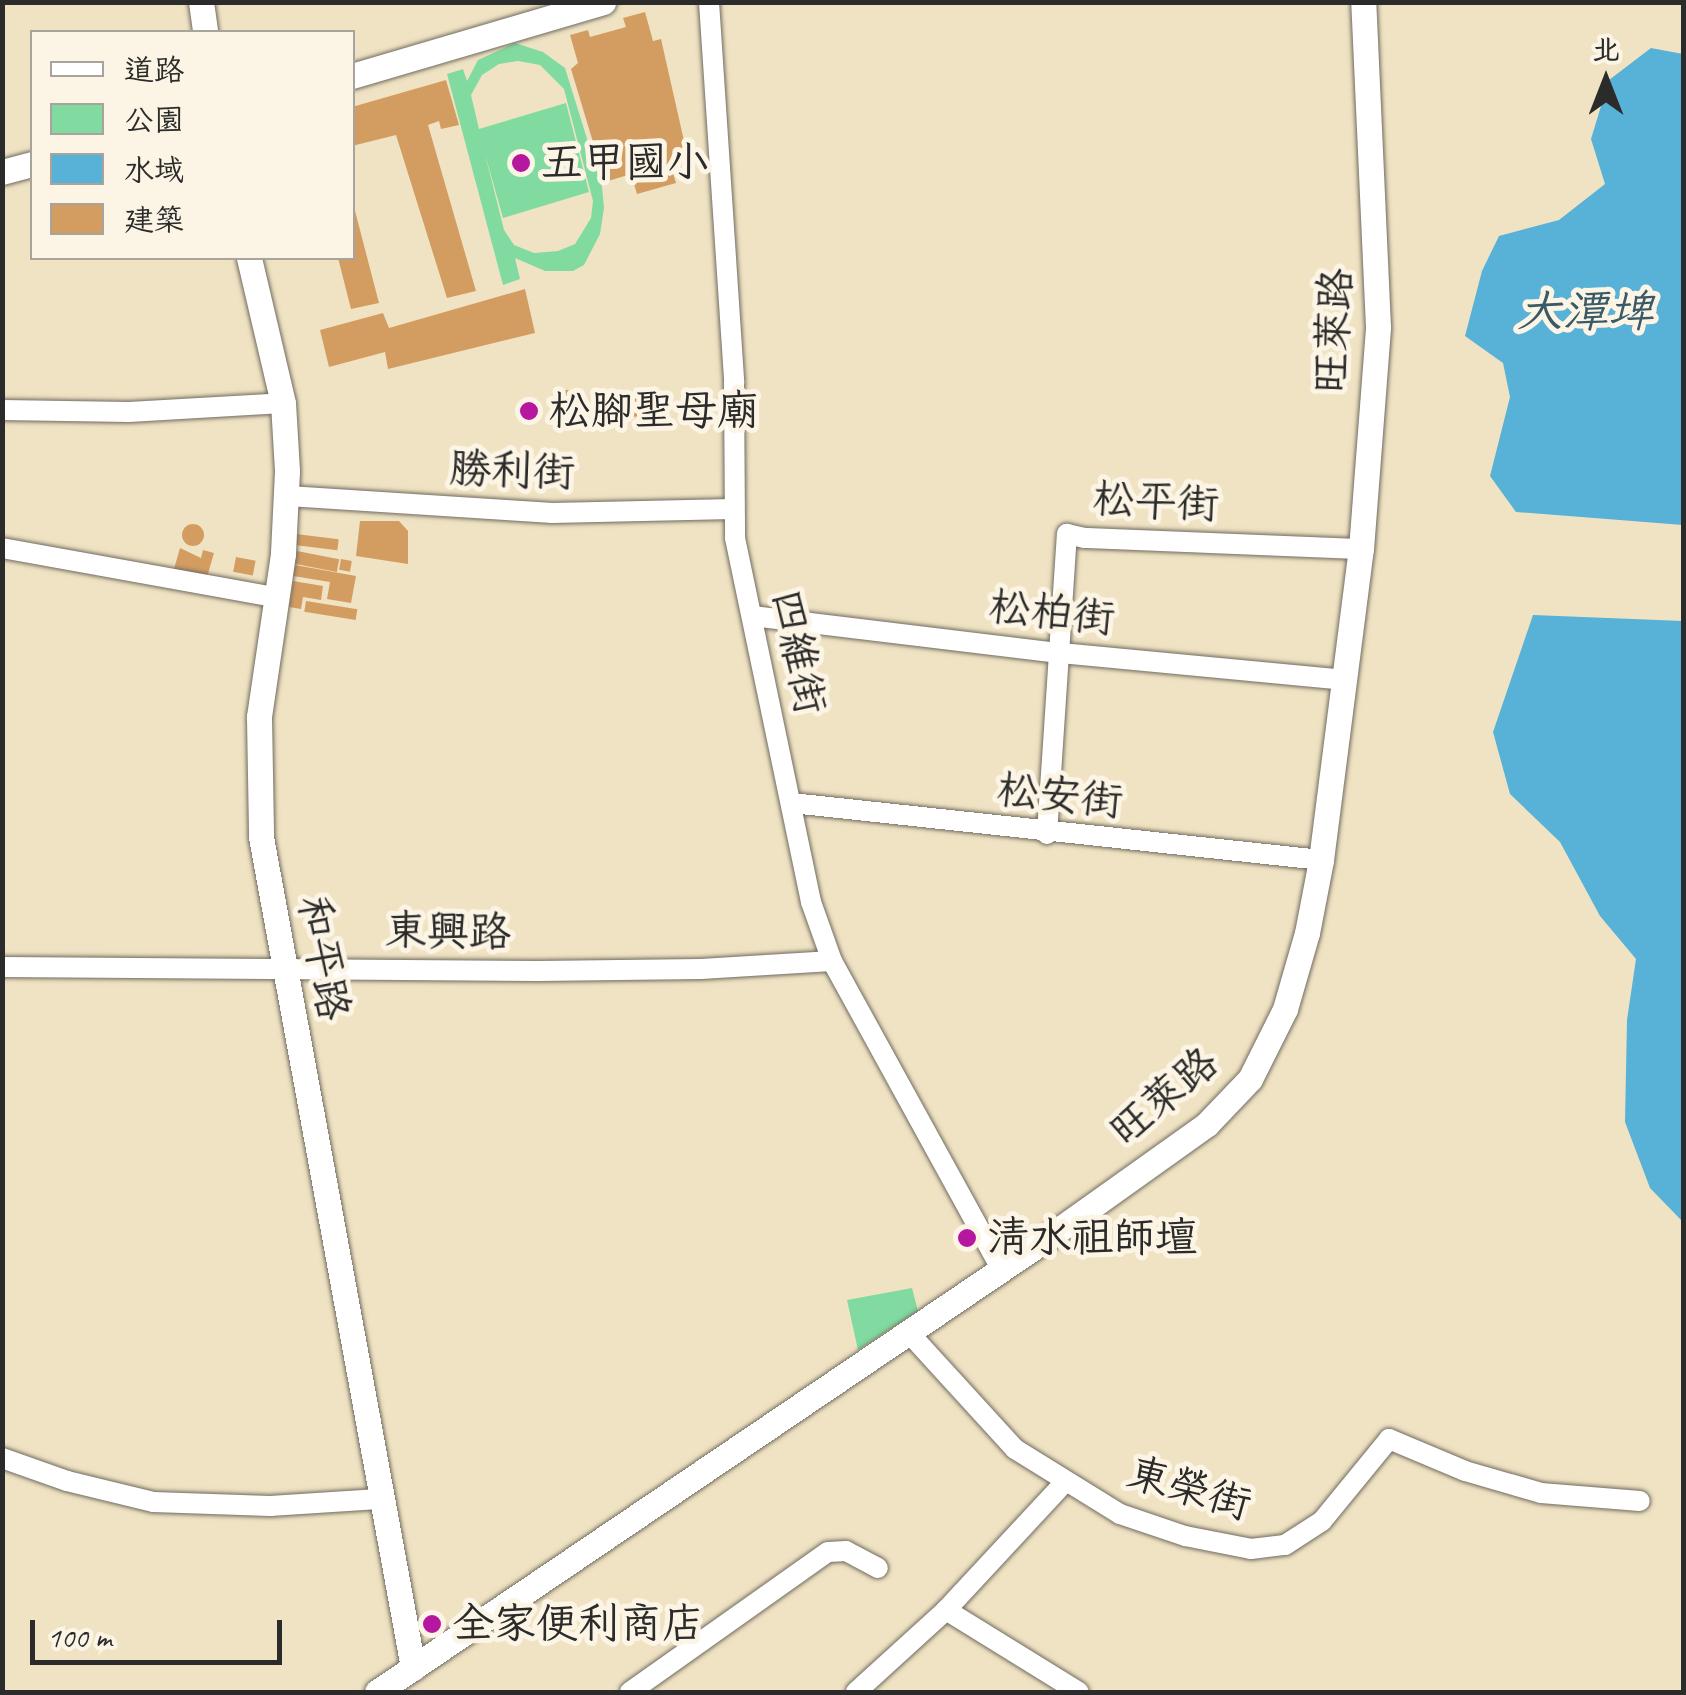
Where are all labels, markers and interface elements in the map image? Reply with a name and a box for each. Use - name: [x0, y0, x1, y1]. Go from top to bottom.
- legend: [30, 30, 355, 260]
- north arrow: [1556, 30, 1656, 130]
- text: 北: [1592, 32, 1620, 67]
- text: 道路: [124, 51, 184, 89]
- text: 公園: [124, 101, 184, 139]
- place label: 五甲國小: [541, 138, 709, 188]
- text: 水域: [124, 151, 184, 189]
- marker: 五甲國小: [510, 152, 532, 174]
- text: 建築: [124, 201, 184, 239]
- street label: 旺萊路: [1306, 267, 1362, 395]
- water label: 大潭埤: [1518, 285, 1652, 339]
- place label: 松腳聖母廟: [549, 386, 759, 436]
- marker: 松腳聖母廟: [518, 400, 540, 422]
- street label: 勝利街: [448, 444, 576, 498]
- street label: 松平街: [1092, 474, 1220, 530]
- street label: 松柏街: [987, 581, 1117, 645]
- street label: 四維街: [760, 585, 836, 719]
- street label: 松安街: [995, 764, 1125, 828]
- street label: 和平路: [287, 892, 359, 1024]
- street label: 東興路: [385, 906, 511, 958]
- street label: 旺萊路: [1100, 1037, 1228, 1157]
- place label: 清水祖師壇: [987, 1213, 1197, 1263]
- marker: 清水祖師壇: [956, 1227, 978, 1249]
- street label: 東榮街: [1121, 1447, 1257, 1531]
- place label: 全家便利商店: [452, 1599, 704, 1649]
- scale bar: [35, 1600, 288, 1662]
- marker: 全家便利商店: [421, 1613, 443, 1635]
- text: 100 m: [47, 1618, 112, 1656]

